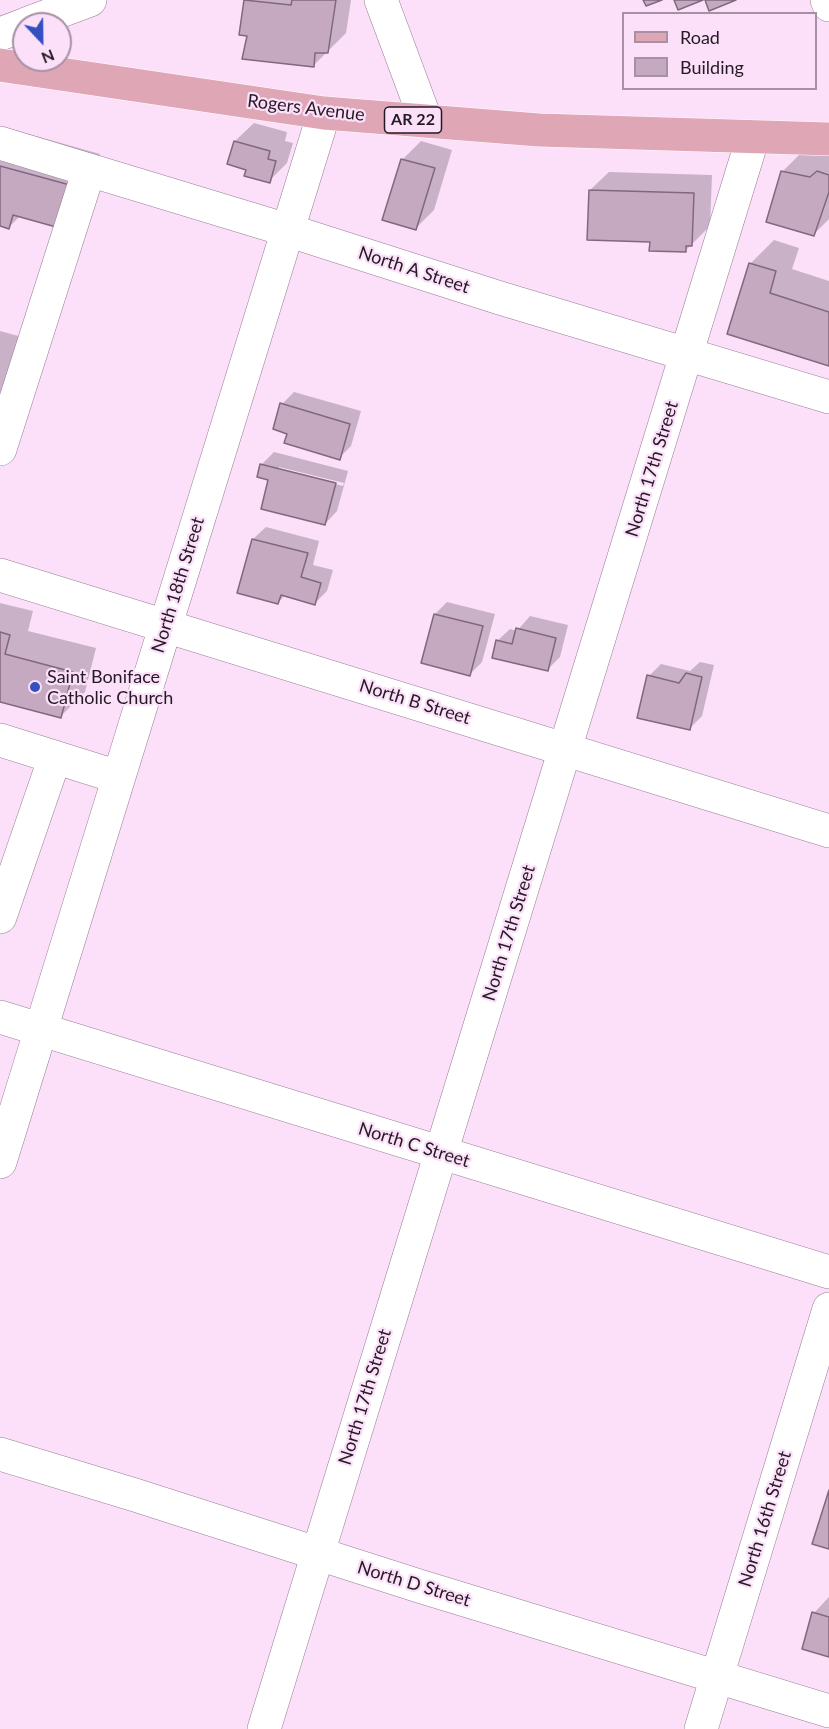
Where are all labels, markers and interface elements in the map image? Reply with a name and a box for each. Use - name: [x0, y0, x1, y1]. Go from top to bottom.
- north arrow: [12, 12, 72, 72]
- legend: [622, 12, 817, 90]
- text: Road: [680, 26, 720, 48]
- text: N: [39, 46, 57, 68]
- text: Building: [680, 56, 744, 78]
- street label: Rogers Avenue: [246, 90, 366, 126]
- road number: AR 22: [384, 107, 442, 133]
- street label: North A Street: [356, 242, 472, 298]
- street label: North 17th Street: [621, 399, 683, 539]
- street label: North 18th Street: [147, 515, 209, 655]
- place label: Saint Boniface Catholic Church: [47, 666, 173, 708]
- street label: North B Street: [357, 675, 473, 729]
- marker: Saint Boniface Catholic Church: [28, 680, 42, 694]
- street label: North 17th Street: [478, 863, 540, 1003]
- street label: North C Street: [356, 1118, 472, 1172]
- street label: North 17th Street: [334, 1327, 396, 1467]
- street label: North 16th Street: [734, 1449, 796, 1589]
- street label: North D Street: [355, 1557, 473, 1611]

